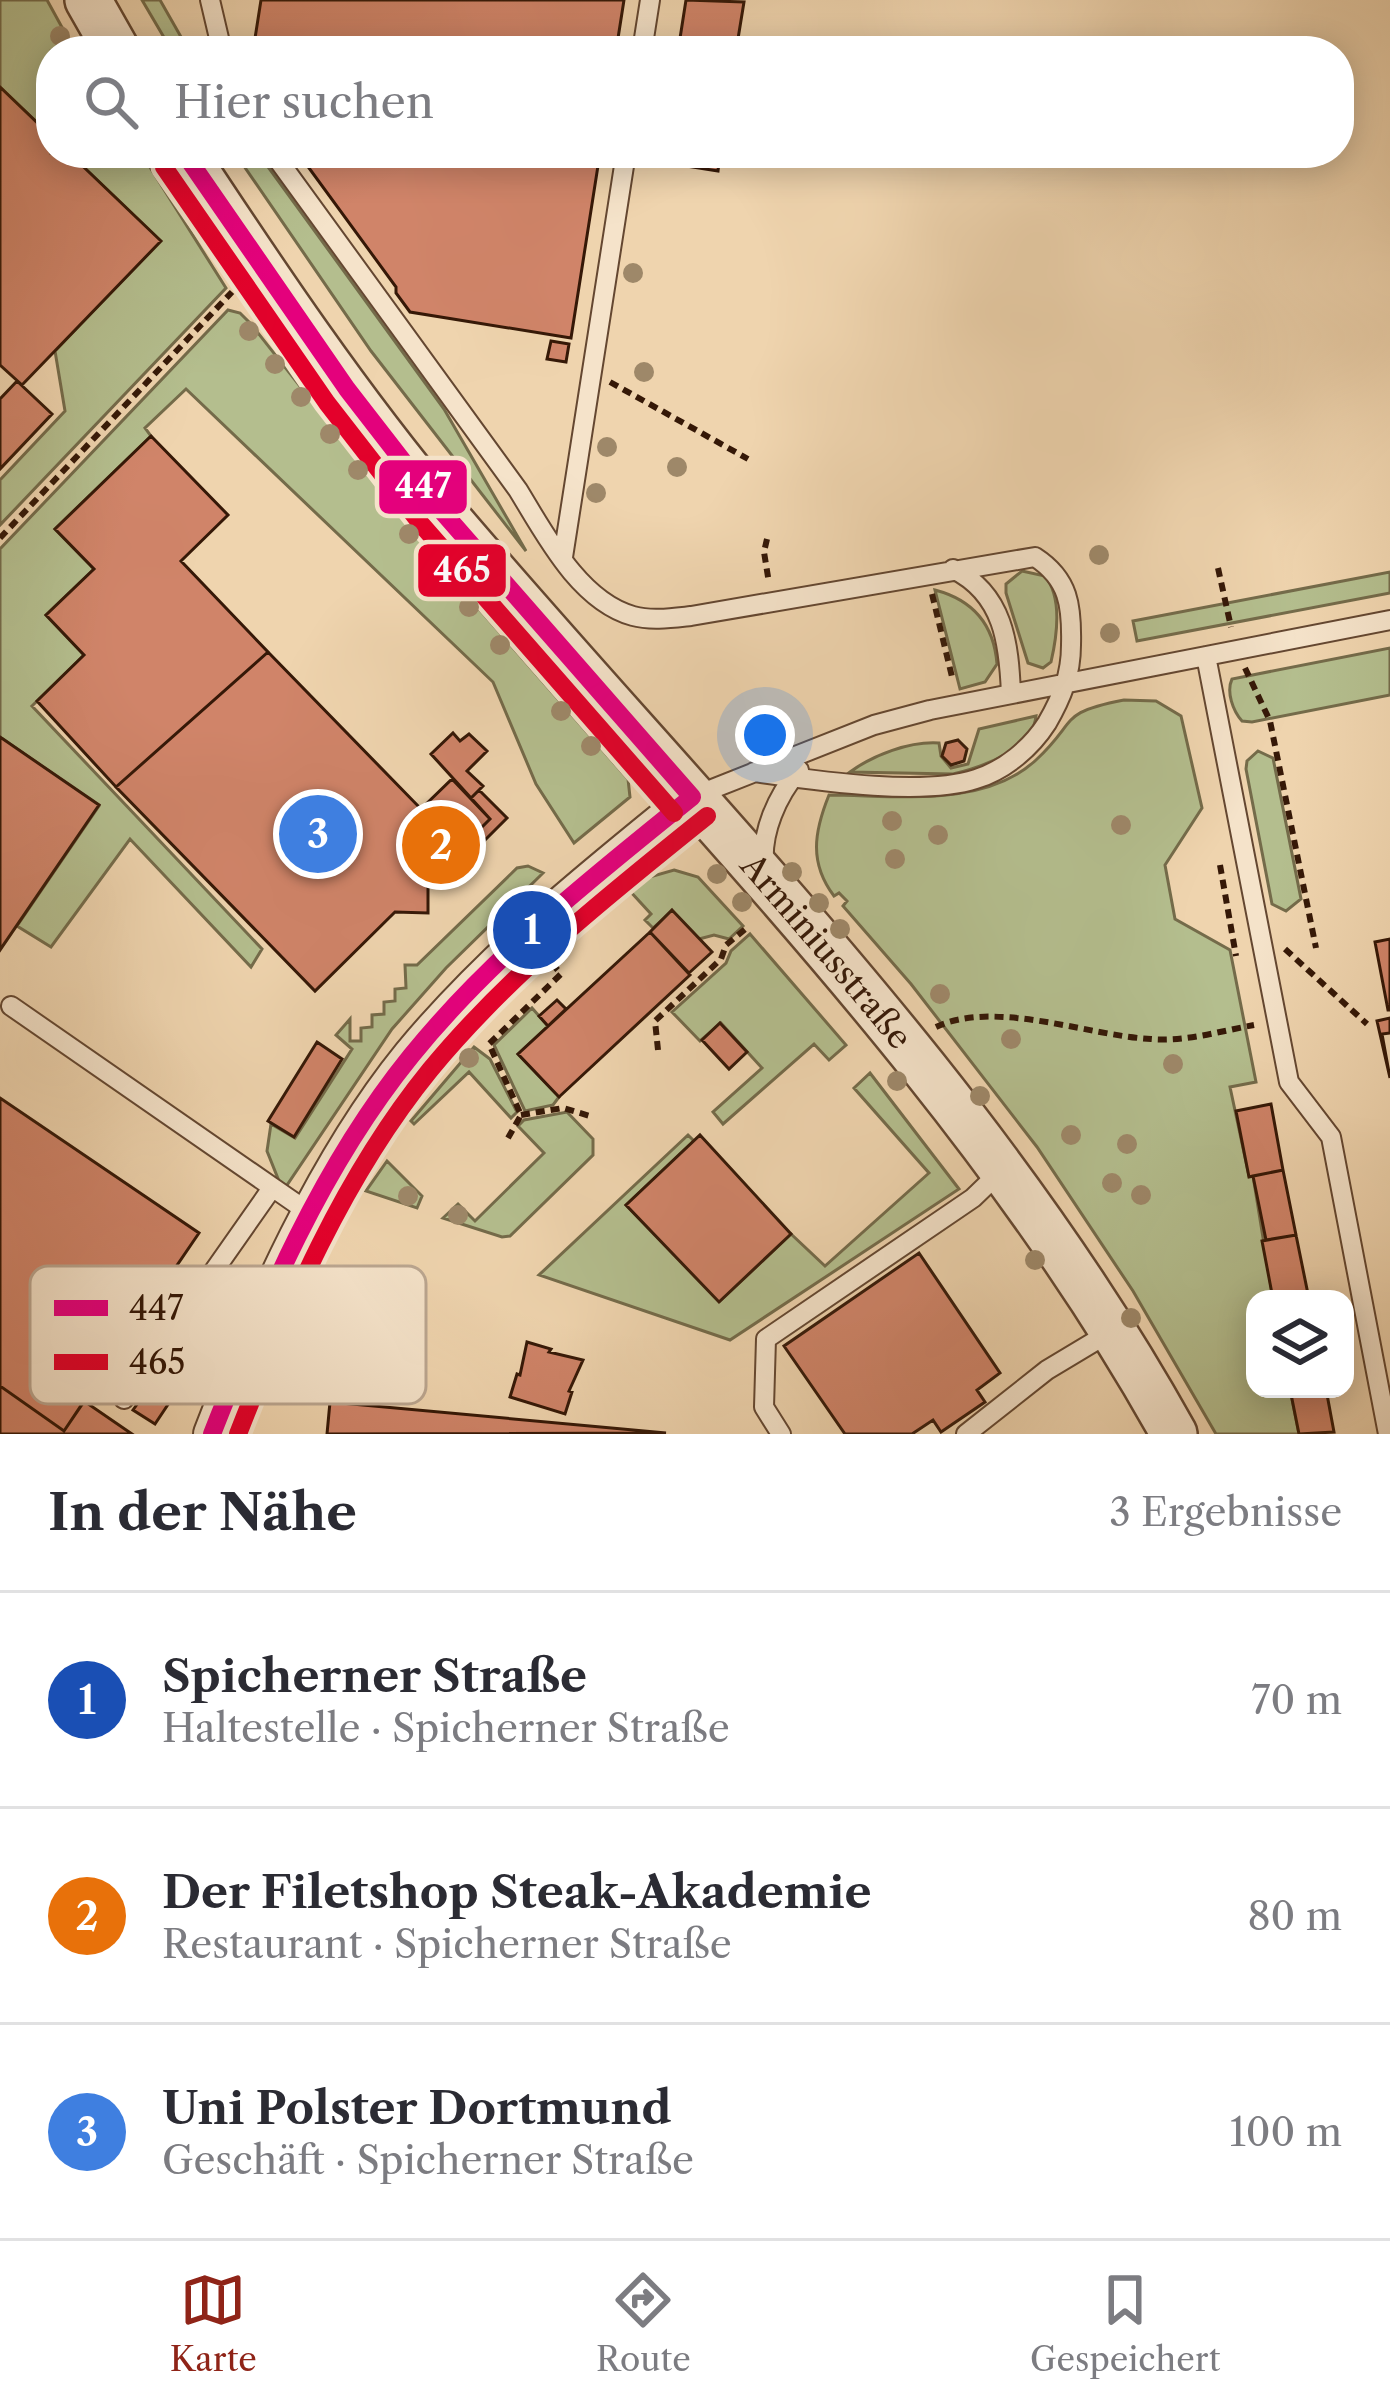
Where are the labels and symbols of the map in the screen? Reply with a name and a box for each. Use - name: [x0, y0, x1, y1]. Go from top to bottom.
- line badge: 447: [377, 458, 469, 516]
- text: 447: [395, 466, 452, 507]
- line badge: 465: [416, 542, 508, 599]
- text: 465: [433, 550, 491, 591]
- your location: [735, 705, 795, 765]
- pin: 3: [279, 789, 357, 879]
- pin: 2: [402, 800, 480, 890]
- street label: Arminiusstraße: [732, 844, 921, 1057]
- pin: 1: [493, 885, 571, 975]
- legend: [30, 1266, 426, 1404]
- text: 447: [129, 1288, 183, 1329]
- text: 465: [129, 1342, 185, 1383]

